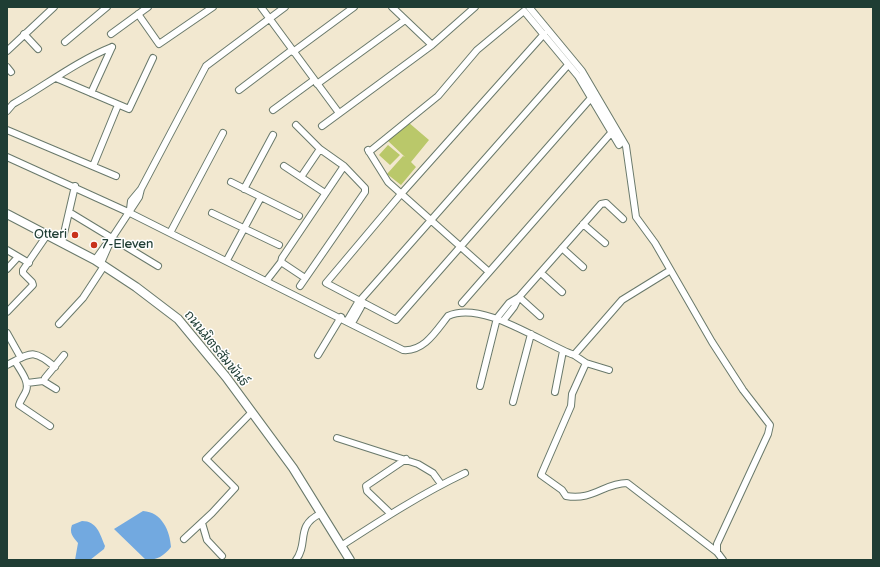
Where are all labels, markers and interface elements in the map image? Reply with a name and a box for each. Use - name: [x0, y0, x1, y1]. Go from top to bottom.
- place label: Otteri: [34, 227, 67, 243]
- marker: Otteri: [70, 230, 80, 240]
- place label: 7-Eleven: [102, 237, 153, 253]
- marker: 7-Eleven: [89, 240, 99, 250]
- street label: ถนนมิตรสัมพันธ์: [180, 308, 252, 390]

